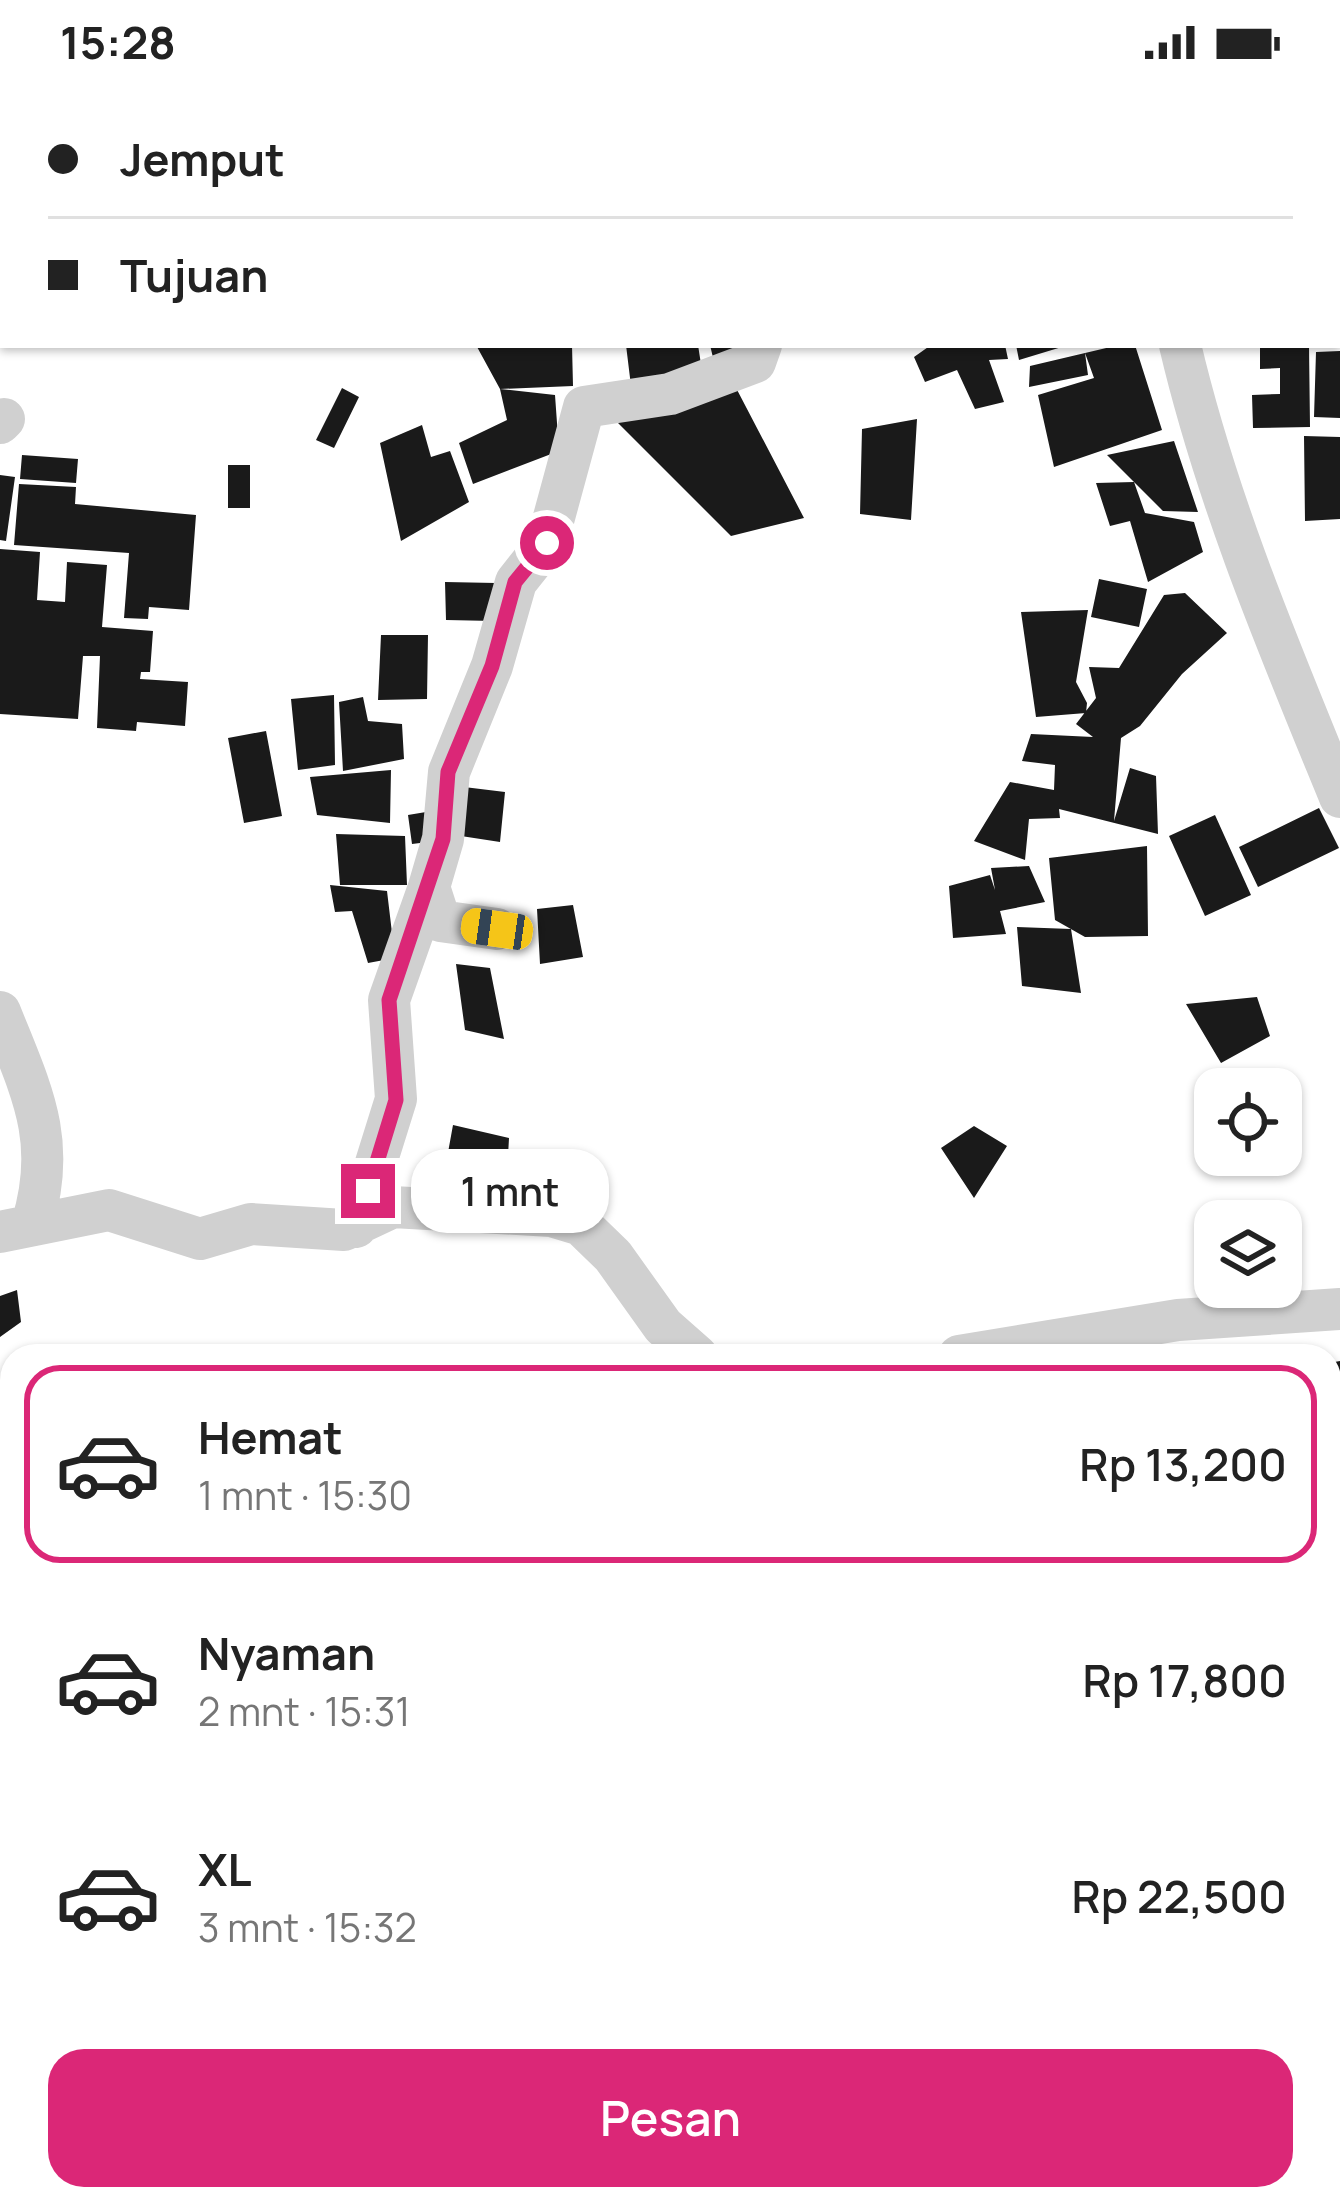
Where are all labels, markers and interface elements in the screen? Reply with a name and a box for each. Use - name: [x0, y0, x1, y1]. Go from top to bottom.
- text: 15:28: [60, 11, 176, 73]
- text: Jemput: [120, 128, 285, 190]
- text: Tujuan: [120, 244, 268, 306]
- route start: [520, 516, 574, 570]
- car: [459, 906, 535, 952]
- map controls: [1194, 1068, 1302, 1308]
- button: locate: [1194, 1068, 1302, 1176]
- callout: 1 mnt: [410, 1149, 608, 1233]
- route end: [341, 1164, 395, 1218]
- text: 1 mnt: [460, 1164, 560, 1218]
- button: layers: [1194, 1200, 1302, 1308]
- text: Hemat: [198, 1406, 343, 1468]
- icon: car: [54, 1410, 162, 1518]
- text: Rp 13,200: [1079, 1433, 1287, 1495]
- text: 1 mnt · 15:30: [198, 1468, 412, 1522]
- text: Nyaman: [198, 1622, 375, 1684]
- icon: car: [54, 1626, 162, 1734]
- text: Rp 17,800: [1082, 1649, 1287, 1711]
- text: 2 mnt · 15:31: [198, 1684, 411, 1738]
- text: XL: [198, 1838, 252, 1900]
- icon: car: [54, 1842, 162, 1950]
- text: Rp 22,500: [1071, 1865, 1287, 1927]
- text: 3 mnt · 15:32: [198, 1900, 417, 1954]
- button: Pesan: [48, 2049, 1293, 2187]

